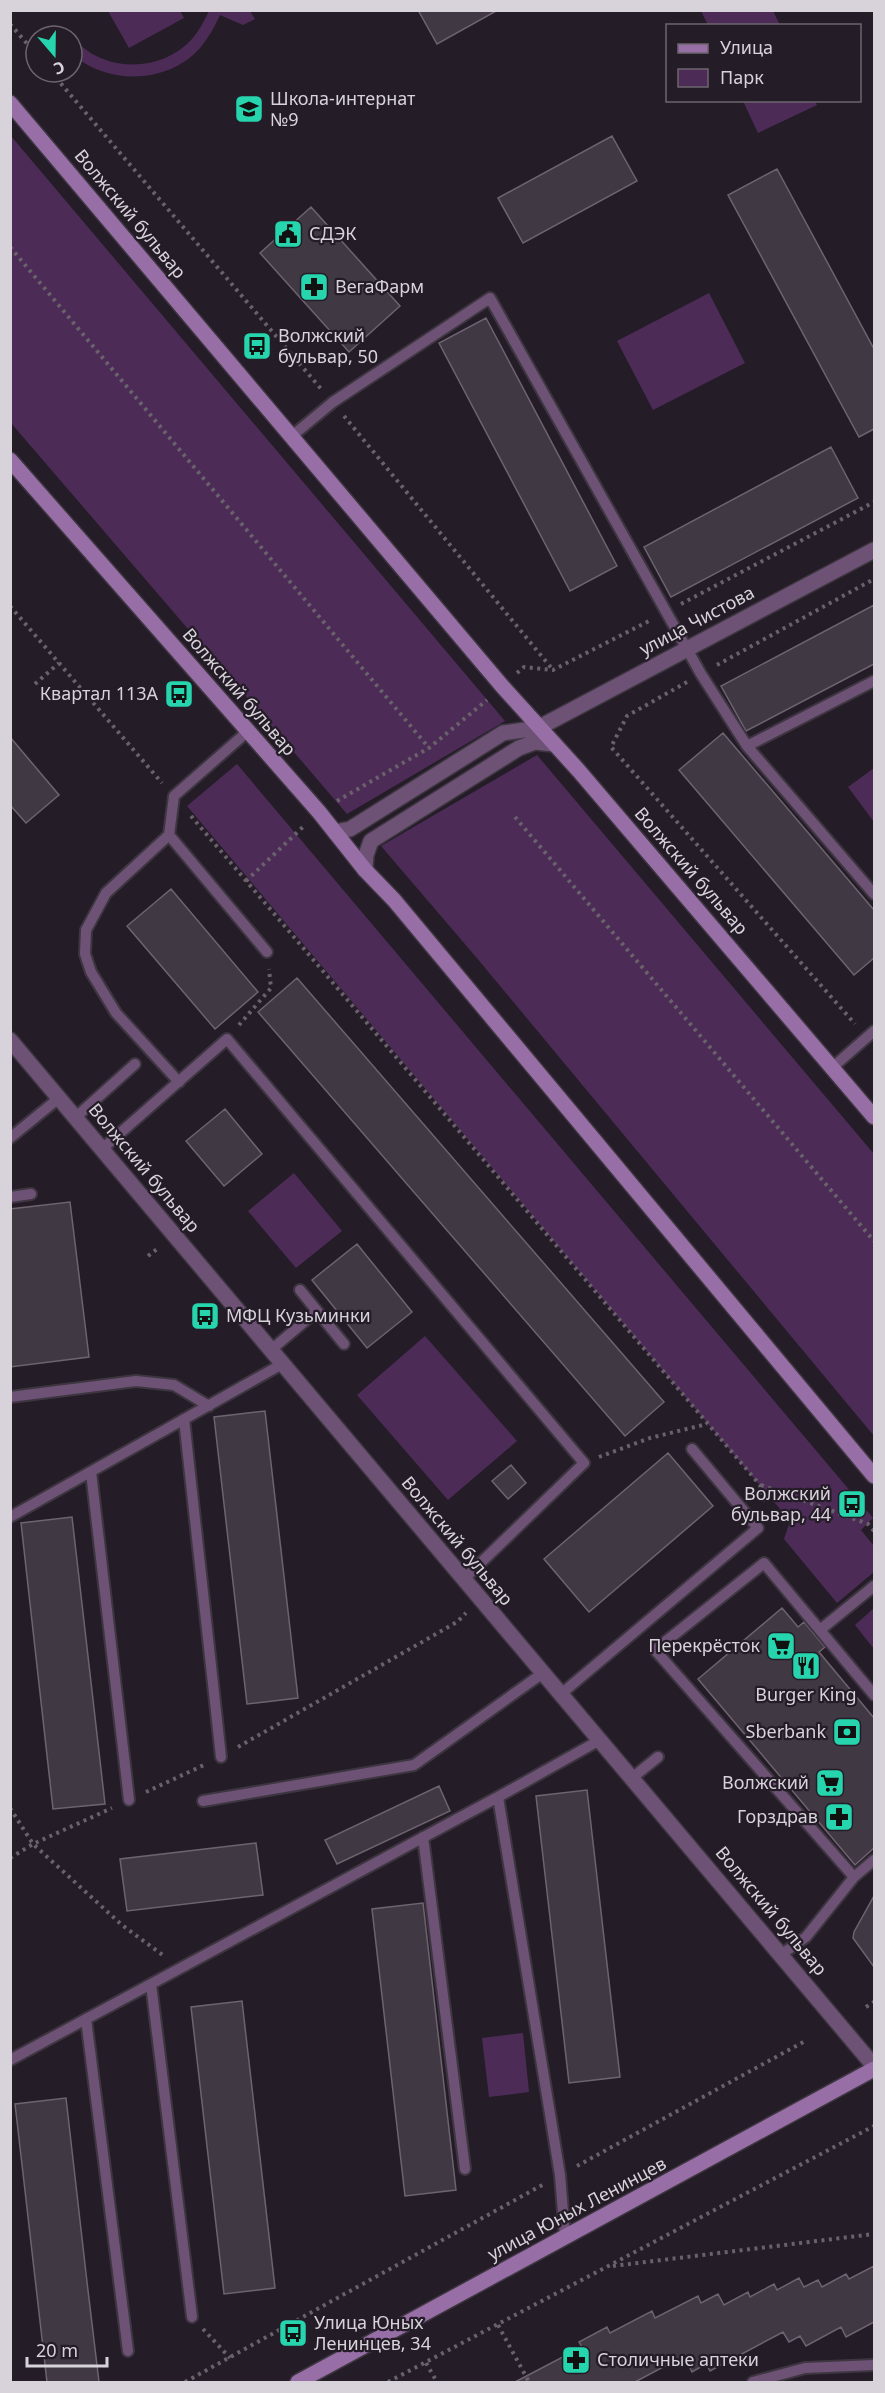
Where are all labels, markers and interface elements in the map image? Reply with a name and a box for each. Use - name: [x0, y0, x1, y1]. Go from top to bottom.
- north arrow: [24, 24, 84, 84]
- legend: [666, 24, 861, 102]
- text: Улица: [720, 35, 773, 59]
- text: С: [51, 56, 68, 80]
- text: Парк: [720, 65, 764, 89]
- place label: Школа-интернат №9: [270, 86, 416, 131]
- school or university icon: Школа-интернат №9: [233, 93, 265, 125]
- street label: Волжский бульвар: [70, 144, 192, 283]
- public building icon: СДЭК: [272, 218, 304, 250]
- place label: СДЭК: [309, 221, 357, 245]
- pharmacy icon: ВегаФарм: [298, 271, 330, 303]
- place label: ВегаФарм: [335, 274, 424, 298]
- place label: Волжский бульвар, 50: [278, 323, 378, 368]
- bus stop icon: Волжский бульвар, 50: [241, 330, 273, 362]
- street label: улица Чистова: [635, 580, 758, 661]
- street label: Волжский бульвар: [178, 622, 302, 760]
- bus stop icon: Квартал 113А: [163, 678, 195, 710]
- place label: Квартал 113А: [40, 681, 159, 705]
- street label: Волжский бульвар: [630, 801, 754, 939]
- street label: Волжский бульвар: [84, 1098, 206, 1237]
- bus stop icon: МФЦ Кузьминки: [189, 1300, 221, 1332]
- place label: МФЦ Кузьминки: [226, 1303, 371, 1327]
- street label: Волжский бульвар: [397, 1471, 519, 1610]
- place label: Волжский бульвар, 44: [731, 1481, 831, 1526]
- bus stop icon: Волжский бульвар, 44: [836, 1488, 868, 1520]
- supermarket icon: Перекрёсток: [765, 1630, 797, 1662]
- place label: Перекрёсток: [648, 1633, 760, 1657]
- restaurant icon: Burger King: [790, 1650, 822, 1682]
- place label: Burger King: [755, 1682, 857, 1706]
- bank icon: Sberbank: [831, 1716, 863, 1748]
- place label: Sberbank: [746, 1719, 826, 1743]
- supermarket icon: Волжский: [814, 1767, 846, 1799]
- place label: Волжский: [722, 1770, 809, 1794]
- pharmacy icon: Горздрав: [823, 1801, 855, 1833]
- place label: Горздрав: [737, 1804, 818, 1828]
- street label: Волжский бульвар: [711, 1841, 833, 1980]
- street label: улица Юных Ленинцев: [483, 2151, 670, 2265]
- place label: Улица Юных Ленинцев, 34: [314, 2310, 431, 2355]
- bus stop icon: Улица Юных Ленинцев, 34: [277, 2317, 309, 2349]
- scale bar: [27, 2330, 106, 2368]
- text: 20 m: [36, 2338, 78, 2362]
- pharmacy icon: Столичные аптеки: [560, 2344, 592, 2376]
- place label: Столичные аптеки: [597, 2347, 759, 2371]

